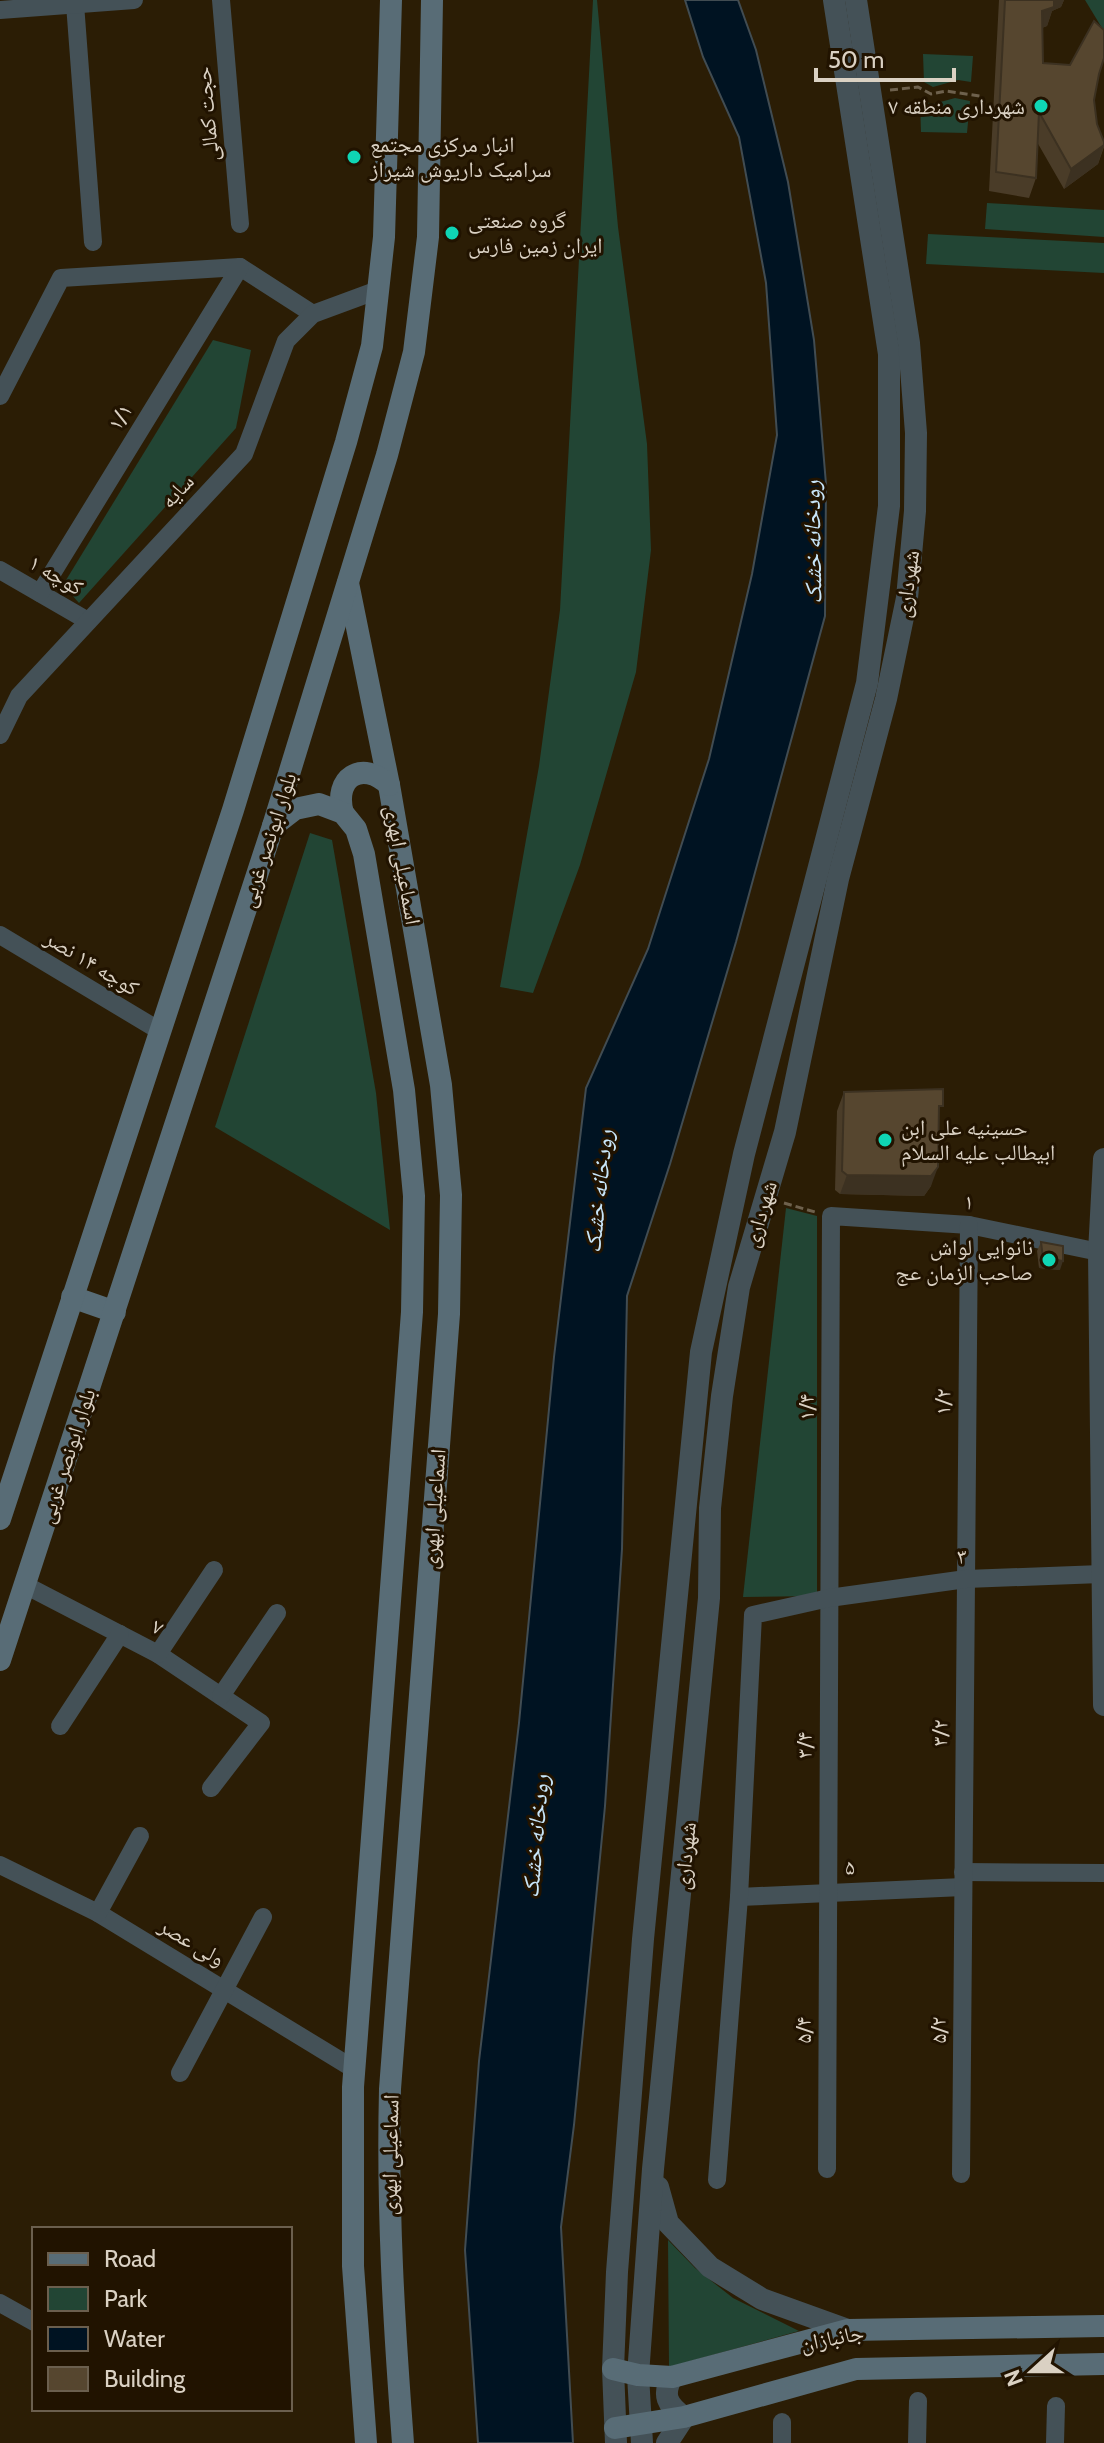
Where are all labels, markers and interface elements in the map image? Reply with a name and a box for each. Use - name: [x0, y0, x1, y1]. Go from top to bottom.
- scale bar: [816, 32, 954, 82]
- text: 50 m: [828, 45, 884, 74]
- street label: حجت کمالی: [189, 65, 225, 163]
- place label: شهرداری منطقه ۷: [888, 93, 1025, 120]
- marker: شهرداری منطقه ۷: [1032, 97, 1050, 115]
- place label: انبار مرکزی مجتمع سرامیک داریوش‌ شیراز: [369, 131, 552, 183]
- marker: انبار مرکزی مجتمع سرامیک داریوش‌ شیراز: [345, 148, 363, 166]
- place label: گروه صنعتی ایران زمین فارس: [468, 207, 603, 259]
- marker: گروه صنعتی ایران زمین فارس: [443, 224, 461, 242]
- street label: ۱/۱: [101, 398, 139, 436]
- street label: سایه: [154, 468, 200, 514]
- water label: رودخانه خشک: [796, 480, 828, 604]
- street label: شهرداری: [889, 548, 925, 620]
- street label: کوچه ۱: [24, 549, 88, 601]
- street label: بلوار ابونصر غربی: [234, 769, 302, 911]
- street label: اسماعیلی ابهری: [379, 803, 427, 927]
- street label: کوچه ۱۴ نصر: [39, 924, 144, 1002]
- place label: حسینیه علی ابن ابیطالب علیه السلام: [901, 1114, 1055, 1167]
- water label: رودخانه خشک: [577, 1128, 619, 1254]
- marker: حسینیه علی ابن ابیطالب علیه السلام: [876, 1131, 894, 1149]
- street label: شهرداری: [737, 1177, 783, 1251]
- street label: ۱: [962, 1188, 976, 1216]
- place label: نانوایی لواش صاحب الزمان عج: [895, 1234, 1033, 1286]
- marker: نانوایی لواش صاحب الزمان عج: [1040, 1251, 1058, 1269]
- street label: بلوار ابونصر غربی: [33, 1385, 101, 1527]
- street label: ۱/۲: [929, 1388, 957, 1416]
- street label: ۱/۴: [793, 1393, 820, 1420]
- street label: اسماعیلی ابهری: [416, 1448, 452, 1570]
- street label: ۳: [956, 1542, 968, 1570]
- street label: ۷: [147, 1613, 169, 1641]
- street label: ۳/۲: [926, 1719, 954, 1747]
- street label: ۳/۴: [791, 1731, 818, 1758]
- water label: رودخانه خشک: [515, 1773, 555, 1899]
- street label: شهرداری: [668, 1821, 702, 1891]
- street label: ۵: [845, 1853, 855, 1881]
- street label: ولی عصر: [153, 1911, 230, 1972]
- street label: ۵/۴: [790, 2016, 817, 2043]
- street label: ۵/۲: [925, 2017, 952, 2043]
- street label: اسماعیلی ابهری: [375, 2094, 405, 2216]
- legend: [32, 2227, 292, 2411]
- text: Road: [104, 2244, 156, 2273]
- text: Park: [104, 2284, 147, 2313]
- street label: جانبازان: [798, 2319, 866, 2357]
- text: Water: [104, 2324, 165, 2353]
- north arrow: [992, 2331, 1072, 2411]
- text: Building: [104, 2364, 186, 2393]
- text: N: [998, 2366, 1029, 2390]

